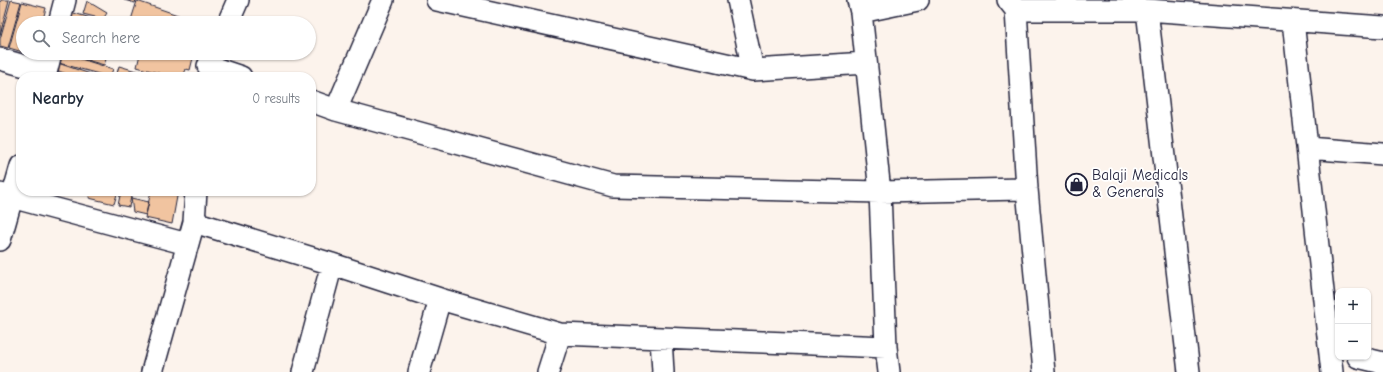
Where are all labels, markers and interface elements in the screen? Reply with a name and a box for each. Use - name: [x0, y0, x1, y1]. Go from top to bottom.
- search box: [16, 16, 316, 60]
- icon: search: [30, 27, 52, 49]
- text: Search here: [62, 29, 140, 47]
- text: Nearby: [32, 89, 83, 108]
- text: 0 results: [252, 91, 300, 106]
- place label: Balaji Medicals & Generals: [1092, 166, 1188, 201]
- shop icon: Balaji Medicals & Generals: [1063, 171, 1089, 197]
- map controls: [1335, 288, 1371, 360]
- button: +: [1335, 288, 1371, 324]
- button: −: [1335, 324, 1371, 360]

